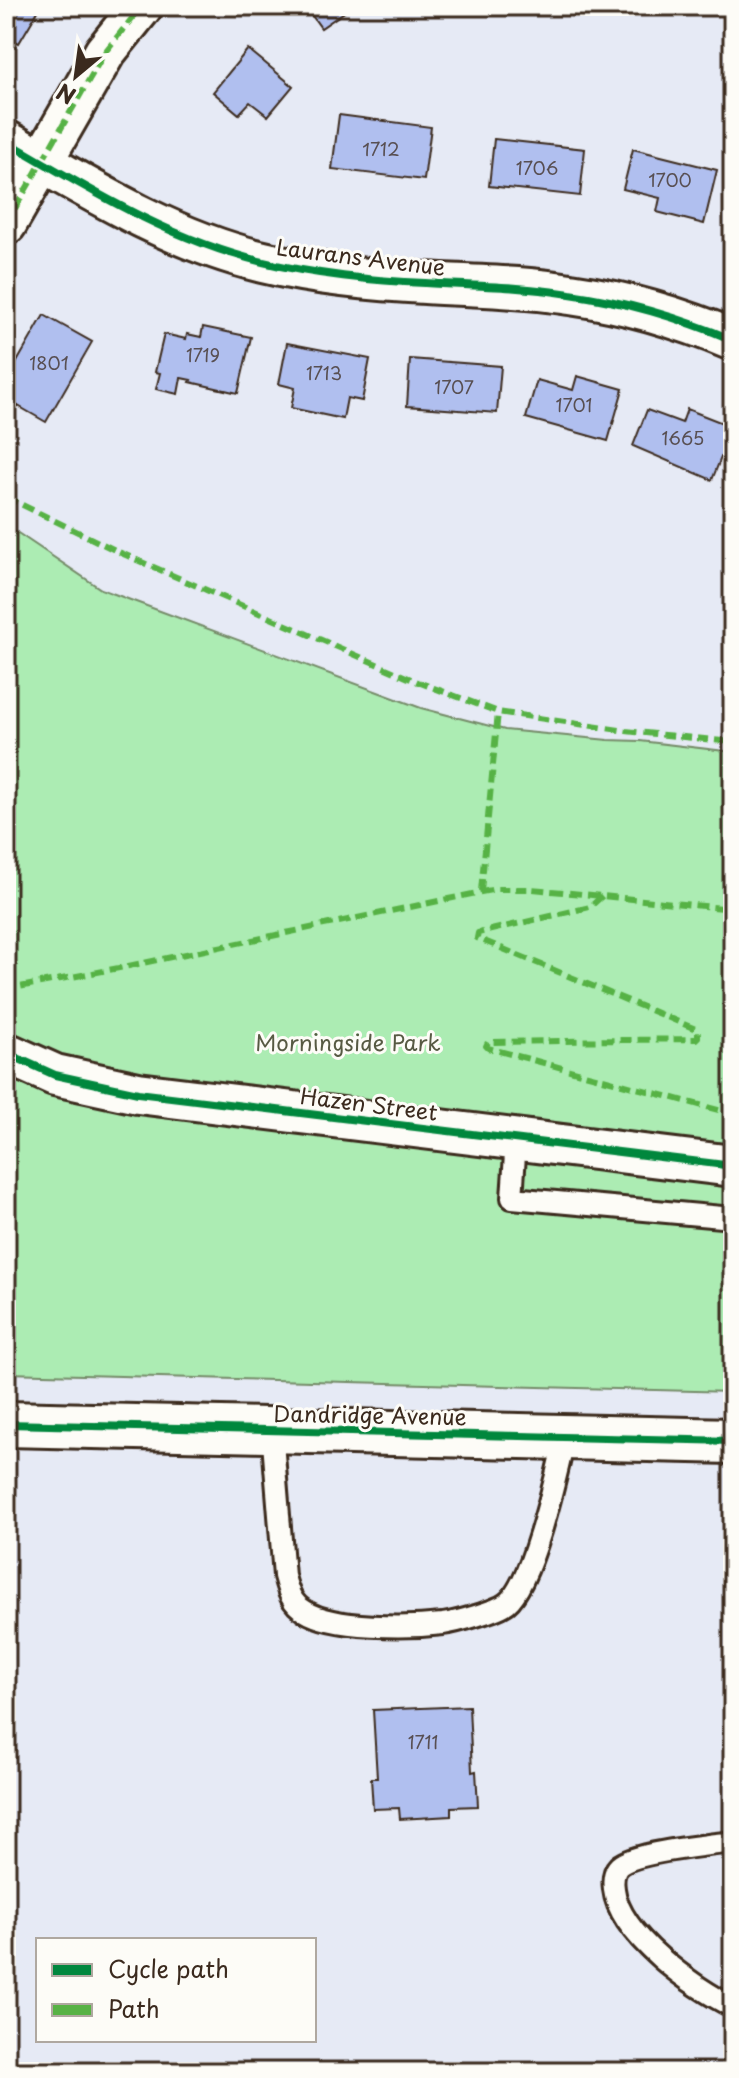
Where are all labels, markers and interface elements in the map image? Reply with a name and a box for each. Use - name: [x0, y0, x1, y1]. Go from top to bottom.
- north arrow: [36, 36, 116, 116]
- text: N: [50, 76, 81, 113]
- house number: 1712: [362, 135, 400, 162]
- house number: 1706: [516, 154, 558, 181]
- house number: 1700: [648, 166, 692, 193]
- street label: Laurans Avenue: [275, 229, 447, 283]
- house number: 1719: [186, 341, 220, 368]
- house number: 1801: [29, 349, 69, 376]
- house number: 1713: [306, 359, 342, 386]
- house number: 1707: [434, 373, 474, 400]
- house number: 1701: [556, 391, 592, 418]
- house number: 1665: [662, 424, 704, 451]
- park label: Morningside Park: [255, 1025, 441, 1058]
- street label: Hazen Street: [298, 1078, 440, 1128]
- street label: Dandridge Avenue: [273, 1396, 467, 1432]
- house number: 1711: [408, 1728, 438, 1755]
- legend: [36, 1938, 316, 2042]
- text: Cycle path: [108, 1950, 229, 1986]
- text: Path: [108, 1990, 160, 2026]

